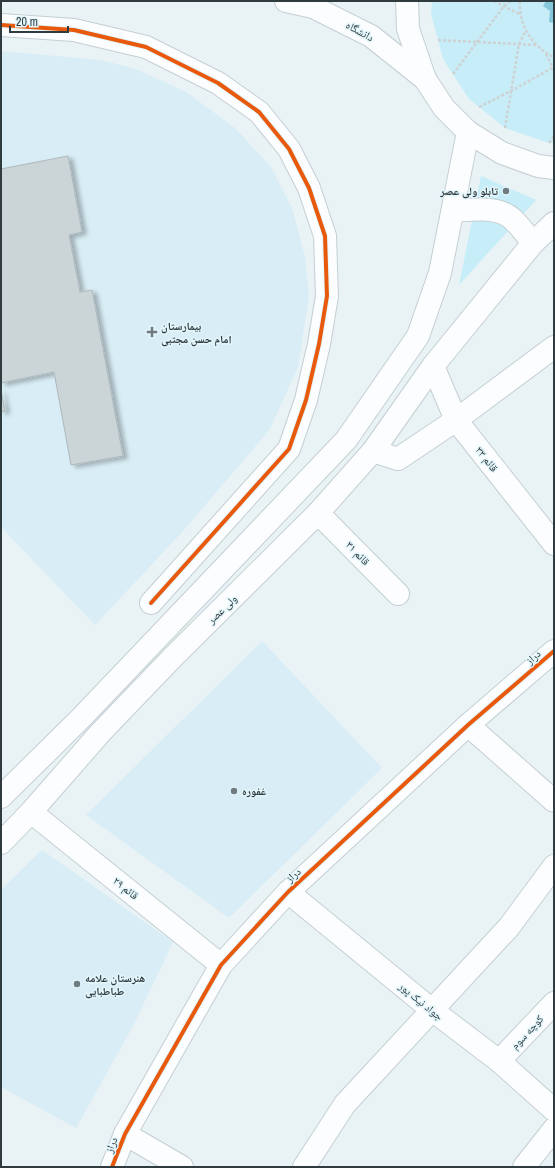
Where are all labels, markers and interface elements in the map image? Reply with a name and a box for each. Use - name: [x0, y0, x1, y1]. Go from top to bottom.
- scale bar: [10, 8, 68, 34]
- text: 20 m: [16, 14, 38, 30]
- street label: دانشگاه: [344, 18, 377, 45]
- place label: تابلو ولی عصر: [439, 184, 498, 199]
- marker: تابلو ولی عصر: [501, 186, 511, 196]
- place label: بیمارستان امام حسن مجتبی: [161, 319, 232, 347]
- marker: بیمارستان امام حسن مجتبی: [146, 326, 158, 338]
- street label: قائم ۳۳: [472, 443, 502, 476]
- street label: قائم ۳۱: [342, 538, 373, 569]
- street label: ولی عصر: [203, 591, 240, 627]
- street label: دراز: [522, 646, 544, 668]
- place label: غفوره: [242, 784, 267, 798]
- marker: غفوره: [229, 786, 239, 796]
- street label: دراز: [282, 864, 304, 886]
- street label: قائم ۲۹: [110, 874, 142, 903]
- place label: هنرستان علامه طباطبایی: [85, 971, 145, 999]
- street label: جواد نیک پور: [395, 978, 446, 1023]
- marker: هنرستان علامه طباطبایی: [72, 979, 82, 989]
- street label: کوچه سوم: [508, 1012, 547, 1052]
- street label: دراز: [101, 1135, 121, 1156]

